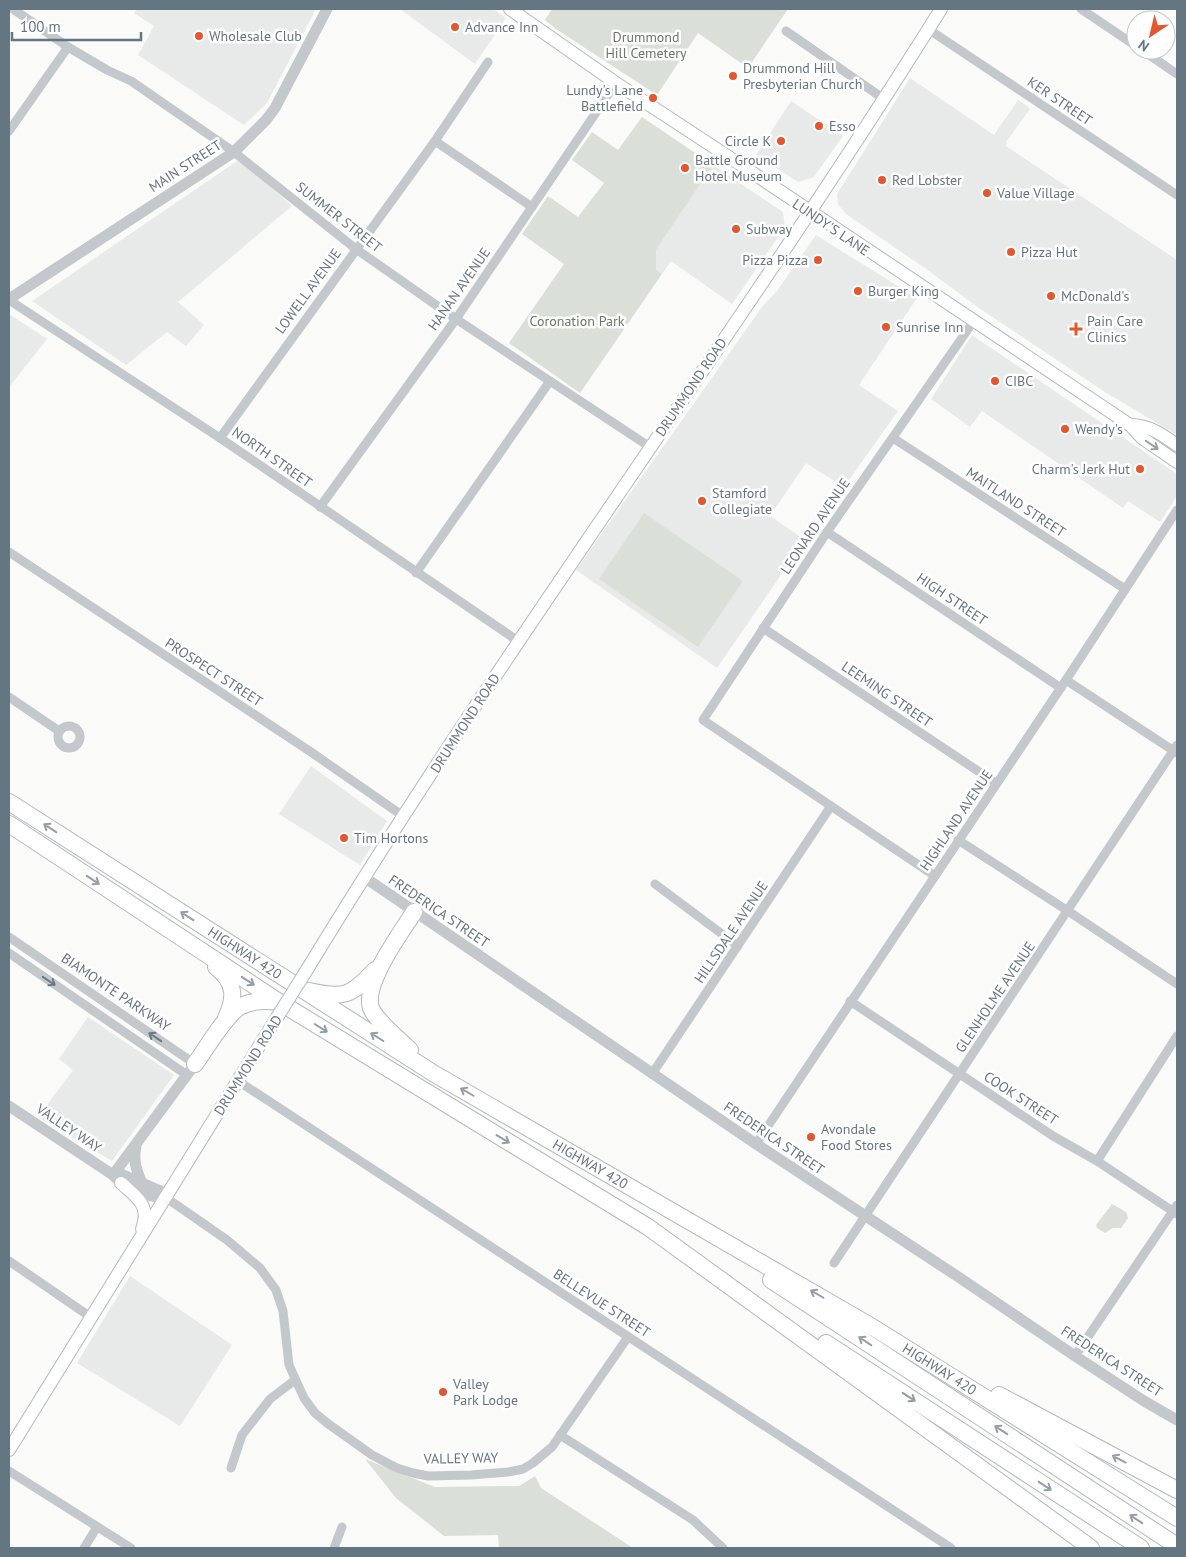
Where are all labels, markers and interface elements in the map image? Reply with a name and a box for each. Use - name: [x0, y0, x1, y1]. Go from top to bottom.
- scale bar: [12, 10, 141, 42]
- north arrow: [1126, 10, 1176, 60]
- text: 100 m: [20, 17, 61, 36]
- place label: Advance Inn: [465, 18, 538, 36]
- marker: Advance Inn: [449, 21, 461, 33]
- place label: Wholesale Club: [209, 27, 302, 45]
- park label: Drummond Hill Cemetery: [605, 28, 687, 62]
- marker: Wholesale Club: [193, 30, 205, 42]
- text: N: [1135, 36, 1152, 56]
- place label: Drummond Hill Presbyterian Church: [743, 59, 863, 93]
- marker: Drummond Hill Presbyterian Church: [727, 70, 739, 82]
- street label: KER STREET: [1024, 73, 1096, 129]
- place label: Lundy's Lane Battlefield: [566, 81, 643, 115]
- marker: Lundy's Lane Battlefield: [647, 92, 659, 104]
- place label: Esso: [829, 117, 856, 135]
- marker: Esso: [813, 120, 825, 132]
- place label: Circle K: [725, 132, 771, 150]
- marker: Circle K: [775, 135, 787, 147]
- street label: MAIN STREET: [145, 136, 225, 196]
- place label: Battle Ground Hotel Museum: [695, 151, 782, 185]
- marker: Battle Ground Hotel Museum: [679, 162, 691, 174]
- place label: Red Lobster: [892, 171, 962, 189]
- marker: Red Lobster: [876, 174, 888, 186]
- street label: SUMMER STREET: [292, 178, 386, 256]
- place label: Value Village: [996, 184, 1075, 202]
- marker: Value Village: [981, 187, 993, 199]
- street label: LUNDY'S LANE: [789, 195, 873, 259]
- place label: Subway: [746, 220, 793, 238]
- marker: Subway: [730, 223, 742, 235]
- place label: Pizza Hut: [1021, 243, 1078, 261]
- street label: HANAN AVENUE: [424, 244, 494, 334]
- street label: LOWELL AVENUE: [271, 245, 345, 337]
- marker: Pizza Hut: [1005, 246, 1017, 258]
- place label: Pizza Pizza: [742, 251, 808, 269]
- marker: Pizza Pizza: [812, 254, 824, 266]
- place label: Burger King: [868, 282, 939, 300]
- marker: Burger King: [852, 285, 864, 297]
- place label: McDonald's: [1061, 287, 1129, 305]
- marker: McDonald's: [1045, 290, 1057, 302]
- park label: Coronation Park: [529, 312, 625, 330]
- place label: Pain Care Clinics: [1087, 312, 1143, 346]
- place label: Sunrise Inn: [896, 318, 963, 336]
- marker: Sunrise Inn: [880, 321, 892, 333]
- marker: Pain Care Clinics: [1069, 322, 1083, 336]
- street label: DRUMMOND ROAD: [651, 334, 731, 440]
- place label: CIBC: [1005, 372, 1033, 390]
- marker: CIBC: [989, 375, 1001, 387]
- place label: Wendy's: [1075, 420, 1123, 438]
- street label: NORTH STREET: [228, 423, 316, 491]
- marker: Wendy's: [1059, 423, 1071, 435]
- one-way arrow: [1145, 440, 1159, 450]
- place label: Charm's Jerk Hut: [1032, 460, 1130, 478]
- street label: MAITLAND STREET: [963, 463, 1069, 541]
- marker: Charm's Jerk Hut: [1134, 463, 1146, 475]
- street label: LEONARD AVENUE: [776, 475, 854, 577]
- place label: Stamford Collegiate: [712, 484, 772, 518]
- marker: Stamford Collegiate: [696, 495, 708, 507]
- street label: HIGH STREET: [913, 569, 991, 629]
- street label: PROSPECT STREET: [162, 634, 266, 710]
- street label: LEEMING STREET: [838, 657, 936, 731]
- street label: DRUMMOND ROAD: [426, 670, 504, 776]
- street label: HIGHLAND AVENUE: [916, 766, 996, 874]
- one-way arrow: [43, 823, 57, 833]
- place label: Tim Hortons: [354, 829, 428, 847]
- marker: Tim Hortons: [338, 832, 350, 844]
- street label: FREDERICA STREET: [385, 871, 493, 951]
- one-way arrow: [86, 875, 100, 885]
- street label: HILLSDALE AVENUE: [690, 877, 772, 987]
- one-way arrow: [180, 911, 194, 921]
- street label: HIGHWAY 420: [205, 923, 286, 983]
- street label: GLENHOLME AVENUE: [951, 938, 1039, 1056]
- street label: BIAMONTE PARKWAY: [58, 949, 174, 1035]
- one-way arrow: [42, 976, 56, 986]
- one-way arrow: [240, 976, 254, 986]
- street label: DRUMMOND ROAD: [210, 1011, 286, 1119]
- one-way arrow: [313, 1023, 327, 1033]
- one-way arrow: [148, 1031, 162, 1042]
- one-way arrow: [370, 1032, 384, 1042]
- street label: COOK STREET: [980, 1067, 1062, 1129]
- one-way arrow: [461, 1087, 475, 1097]
- street label: FREDERICA STREET: [720, 1098, 828, 1178]
- street label: VALLEY WAY: [32, 1099, 105, 1156]
- place label: Avondale Food Stores: [821, 1120, 892, 1154]
- marker: Avondale Food Stores: [805, 1131, 817, 1143]
- one-way arrow: [495, 1135, 509, 1145]
- street label: HIGHWAY 420: [549, 1135, 632, 1193]
- street label: BELLEVUE STREET: [550, 1265, 654, 1341]
- one-way arrow: [810, 1289, 824, 1299]
- street label: FREDERICA STREET: [1058, 1321, 1166, 1401]
- one-way arrow: [858, 1336, 872, 1346]
- street label: HIGHWAY 420: [899, 1339, 980, 1399]
- place label: Valley Park Lodge: [452, 1375, 518, 1409]
- marker: Valley Park Lodge: [437, 1386, 449, 1398]
- one-way arrow: [901, 1392, 915, 1402]
- one-way arrow: [994, 1425, 1008, 1435]
- street label: VALLEY WAY: [423, 1448, 499, 1468]
- one-way arrow: [1112, 1454, 1127, 1463]
- one-way arrow: [1038, 1480, 1052, 1491]
- one-way arrow: [1130, 1514, 1144, 1524]

